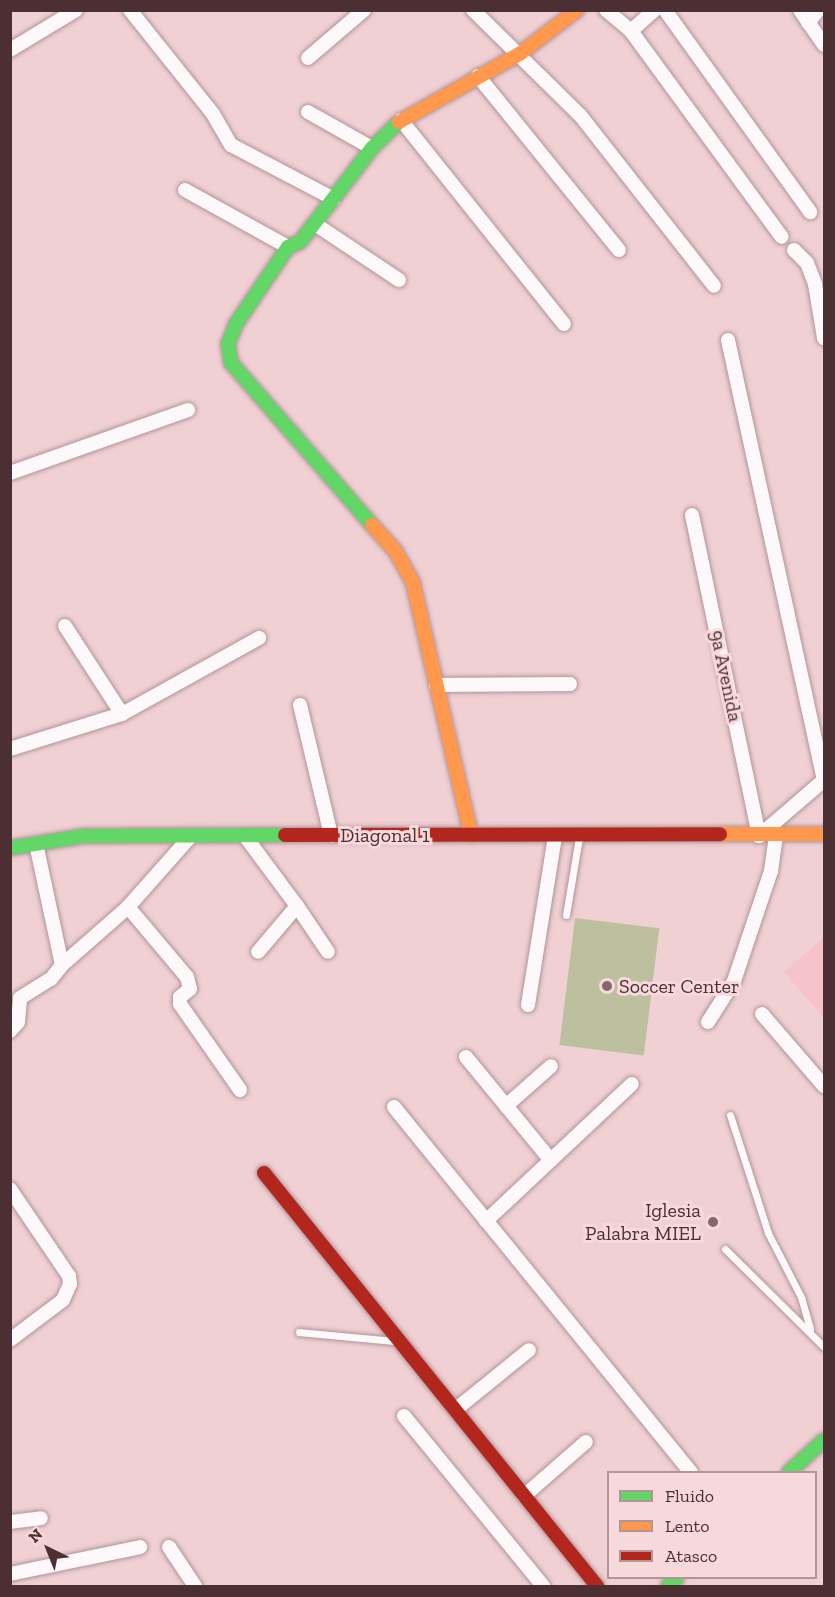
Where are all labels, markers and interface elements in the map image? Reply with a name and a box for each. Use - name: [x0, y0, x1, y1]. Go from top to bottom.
- street label: 9a Avenida: [705, 628, 747, 724]
- street label: Diagonal 1: [340, 823, 430, 847]
- place label: Soccer Center: [619, 974, 740, 998]
- marker: Soccer Center: [600, 979, 614, 993]
- place label: Iglesia Palabra MIEL: [585, 1198, 701, 1245]
- marker: Iglesia Palabra MIEL: [706, 1215, 720, 1229]
- legend: [607, 1471, 817, 1579]
- text: Fluido: [665, 1485, 714, 1507]
- text: Lento: [665, 1515, 710, 1537]
- north arrow: [18, 1519, 78, 1579]
- text: N: [24, 1524, 46, 1547]
- text: Atasco: [665, 1545, 717, 1567]

